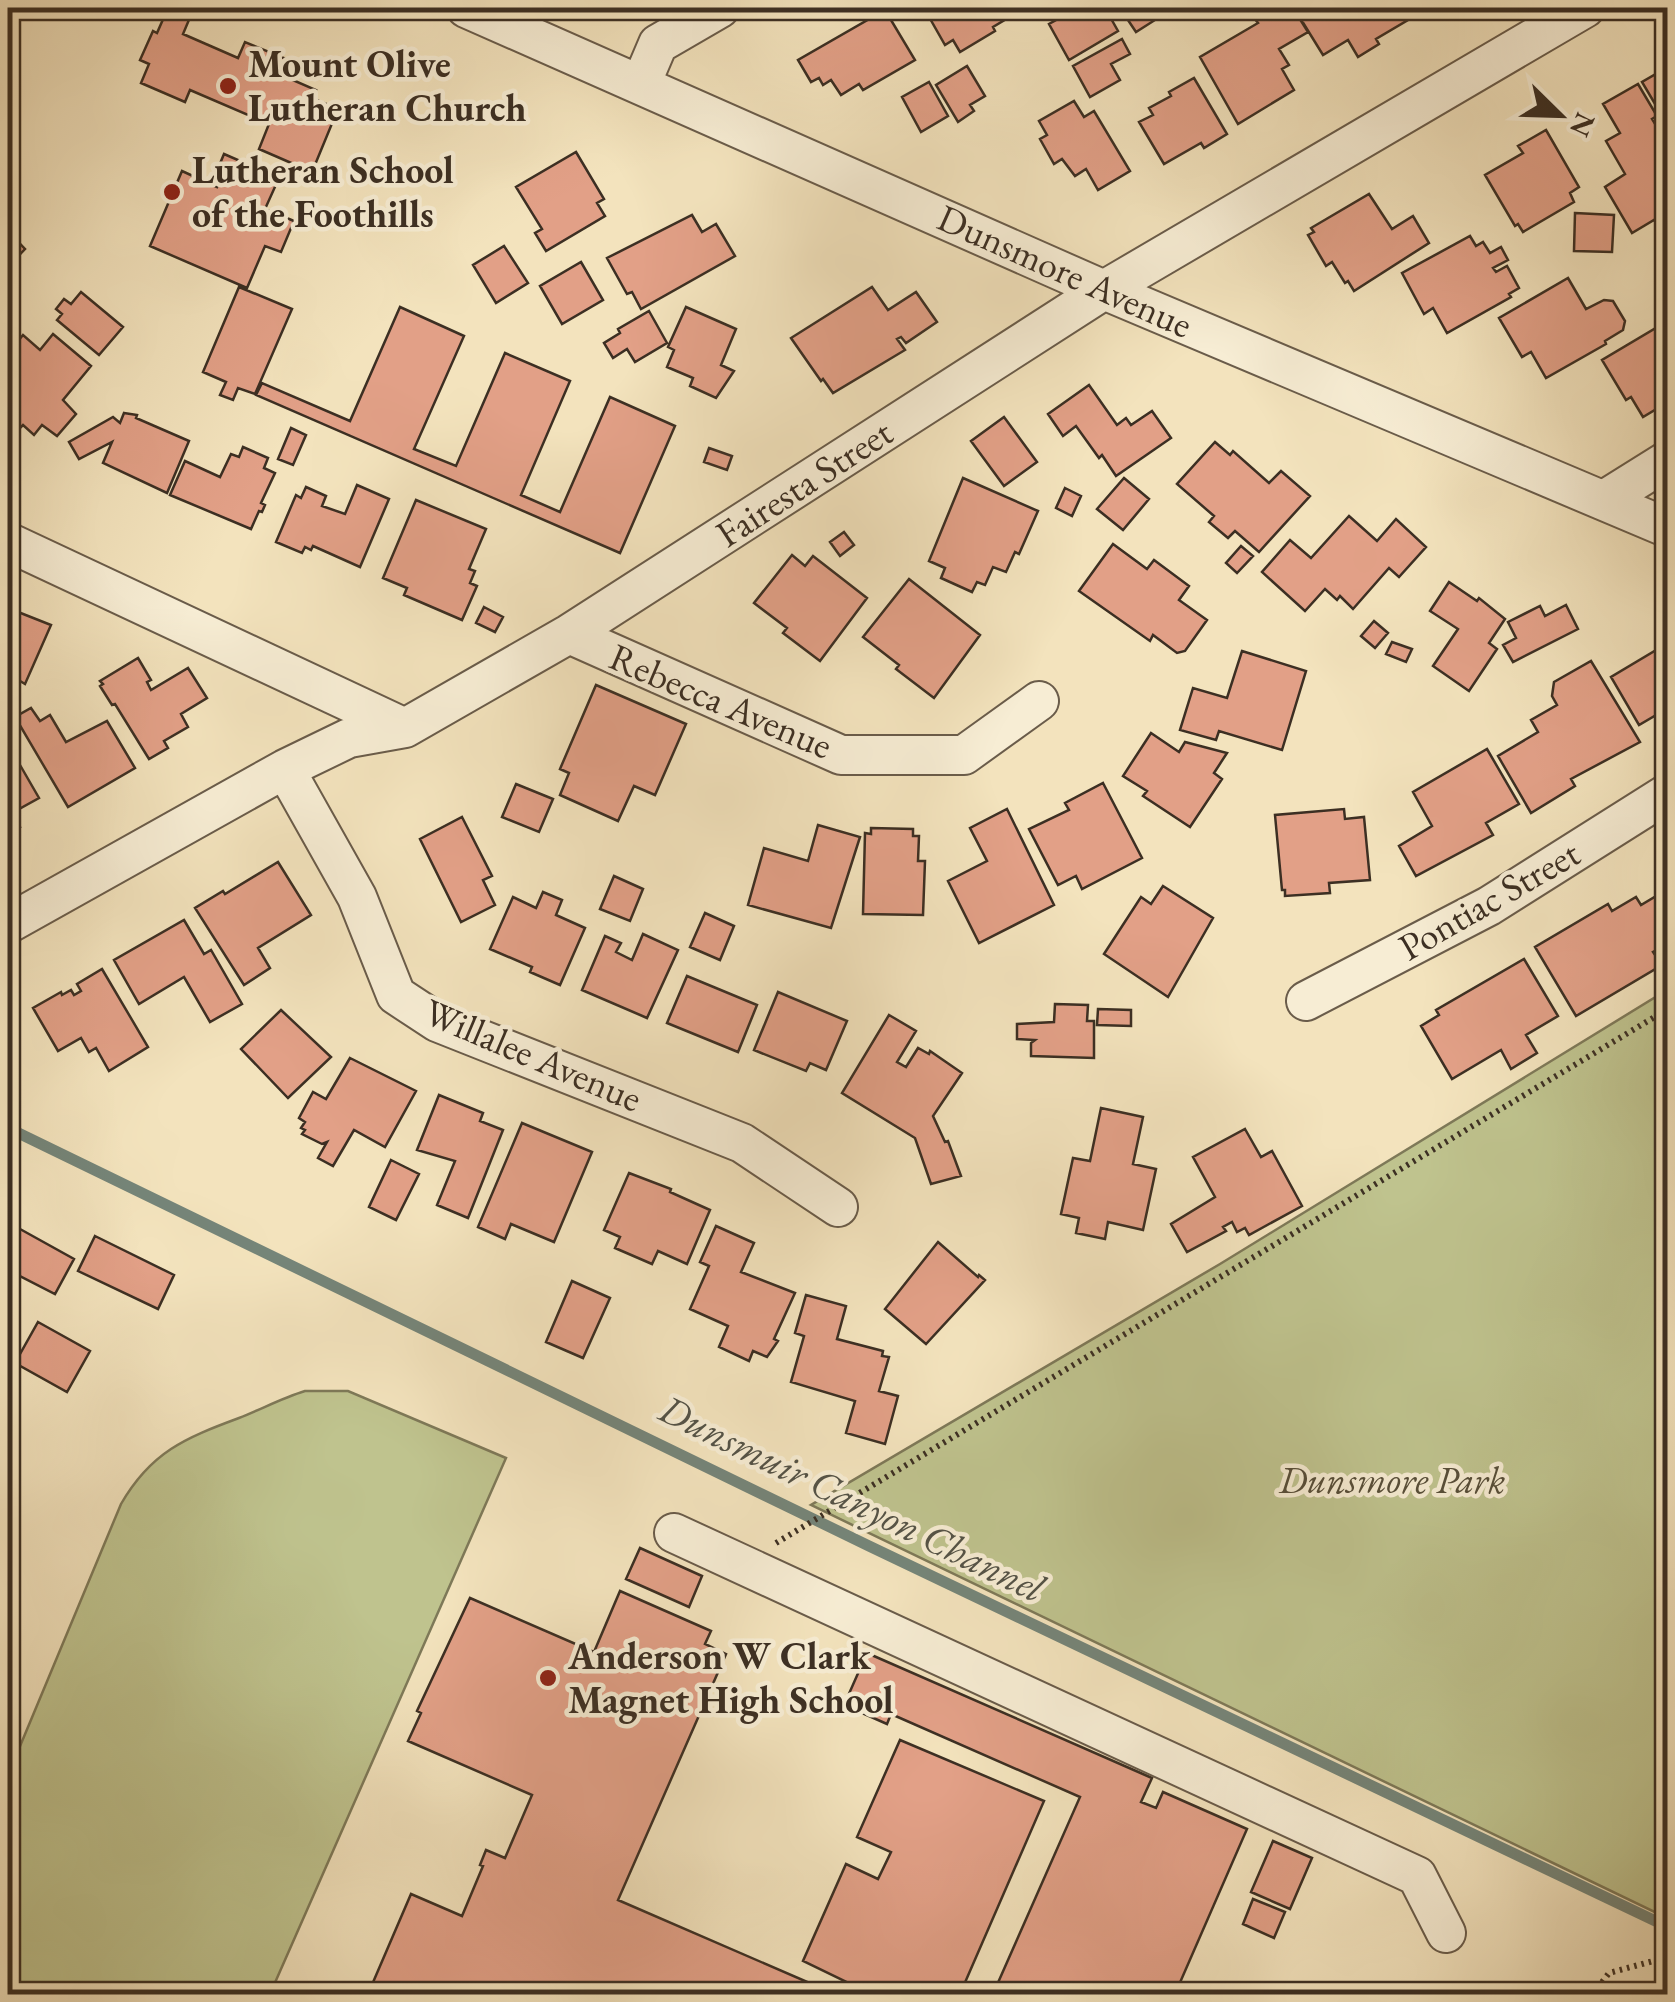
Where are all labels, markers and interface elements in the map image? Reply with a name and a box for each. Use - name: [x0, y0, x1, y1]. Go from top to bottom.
- place label: Mount Olive Lutheran Church: [248, 39, 526, 132]
- north arrow: [1510, 65, 1610, 165]
- marker: Mount Olive Lutheran Church: [217, 75, 239, 97]
- text: N: [1562, 107, 1604, 143]
- place label: Lutheran School of the Foothills: [192, 145, 454, 238]
- marker: Lutheran School of the Foothills: [161, 181, 183, 203]
- street label: Dunsmore Avenue: [930, 193, 1200, 349]
- street label: Fairesta Street: [706, 407, 901, 558]
- street label: Rebecca Avenue: [602, 632, 840, 769]
- street label: Pontiac Street: [1389, 828, 1588, 971]
- street label: Willalee Avenue: [417, 987, 649, 1122]
- water label: Dunsmuir Canyon Channel: [650, 1382, 1054, 1615]
- park label: Dunsmore Park: [1278, 1455, 1505, 1504]
- place label: Anderson W Clark Magnet High School: [567, 1631, 894, 1724]
- marker: Anderson W Clark Magnet High School: [537, 1667, 559, 1689]

